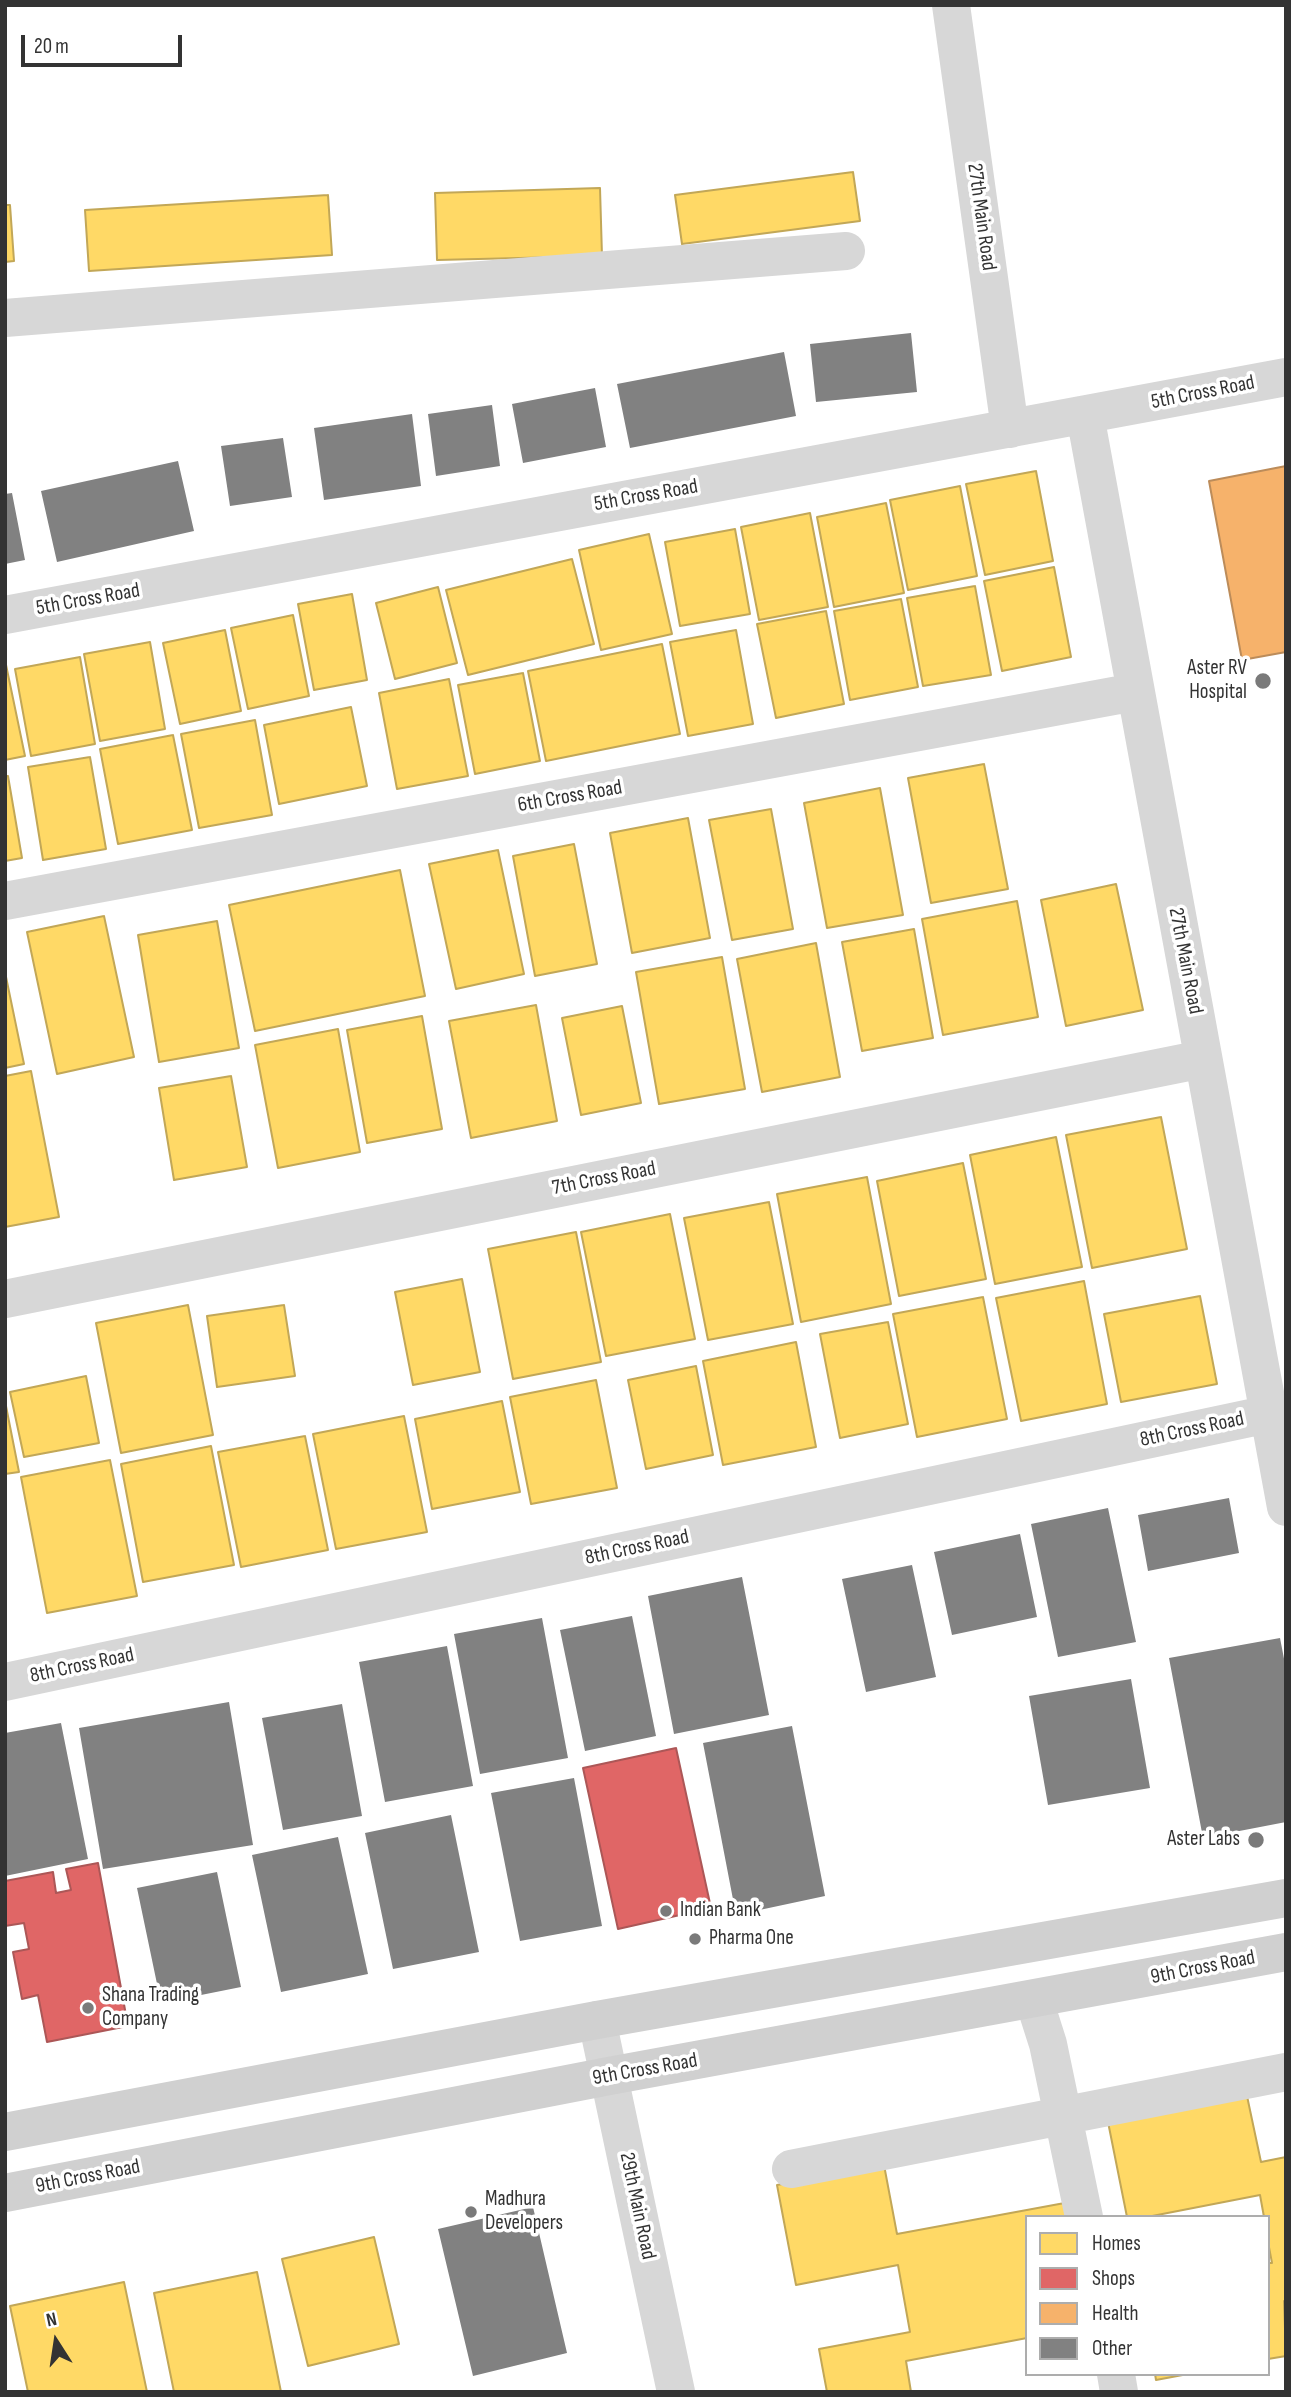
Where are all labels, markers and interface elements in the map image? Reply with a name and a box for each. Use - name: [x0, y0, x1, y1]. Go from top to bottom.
- scale bar: [24, 21, 186, 65]
- text: 20 m: [34, 34, 69, 59]
- street label: 27th Main Road: [961, 162, 1001, 272]
- street label: 5th Cross Road: [1149, 371, 1257, 415]
- street label: 5th Cross Road: [592, 474, 700, 518]
- street label: 5th Cross Road: [34, 578, 142, 622]
- place label: Aster RV Hospital: [1187, 656, 1247, 706]
- marker: Aster RV Hospital: [1253, 671, 1273, 691]
- street label: 6th Cross Road: [516, 775, 624, 819]
- street label: 27th Main Road: [1162, 906, 1208, 1016]
- street label: 7th Cross Road: [550, 1157, 658, 1201]
- street label: 8th Cross Road: [1138, 1407, 1246, 1453]
- street label: 8th Cross Road: [583, 1525, 691, 1571]
- street label: 8th Cross Road: [28, 1643, 136, 1689]
- place label: Aster Labs: [1167, 1827, 1240, 1853]
- marker: Aster Labs: [1246, 1830, 1266, 1850]
- place label: Indian Bank: [680, 1898, 761, 1924]
- marker: Indian Bank: [658, 1903, 674, 1919]
- place label: Pharma One: [709, 1926, 794, 1952]
- marker: Pharma One: [687, 1931, 703, 1947]
- street label: 9th Cross Road: [1149, 1946, 1257, 1990]
- place label: Shana Trading Company: [102, 1983, 199, 2033]
- marker: Shana Trading Company: [80, 2000, 96, 2016]
- street label: 9th Cross Road: [591, 2048, 699, 2092]
- street label: 29th Main Road: [613, 2150, 661, 2262]
- street label: 9th Cross Road: [34, 2155, 142, 2199]
- place label: Madhura Developers: [485, 2187, 563, 2237]
- marker: Madhura Developers: [463, 2204, 479, 2220]
- legend: [1025, 2215, 1270, 2376]
- text: Homes: [1092, 2231, 1141, 2256]
- text: Shops: [1092, 2266, 1135, 2291]
- text: Health: [1092, 2301, 1139, 2326]
- north arrow: [21, 2306, 91, 2376]
- text: N: [44, 2308, 59, 2332]
- text: Other: [1092, 2336, 1132, 2361]

